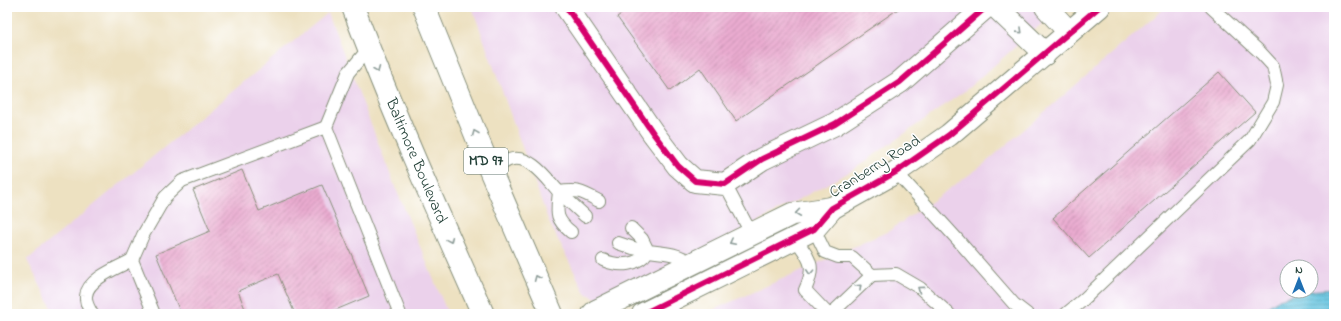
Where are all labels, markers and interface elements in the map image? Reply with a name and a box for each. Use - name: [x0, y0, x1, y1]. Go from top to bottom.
- one-way arrow: [1015, 26, 1023, 34]
- one-way arrow: [373, 66, 381, 73]
- street label: Baltimore Boulevard: [378, 94, 453, 227]
- one-way arrow: [471, 129, 479, 136]
- street label: Cranberry Road: [825, 129, 925, 205]
- road number: MD 97: [464, 148, 508, 174]
- one-way arrow: [795, 208, 802, 217]
- one-way arrow: [445, 235, 453, 243]
- one-way arrow: [729, 238, 737, 245]
- north arrow: [1279, 259, 1319, 299]
- text: N: [1295, 262, 1303, 278]
- one-way arrow: [806, 269, 815, 275]
- one-way arrow: [533, 275, 541, 282]
- one-way arrow: [855, 285, 862, 292]
- one-way arrow: [917, 286, 924, 293]

